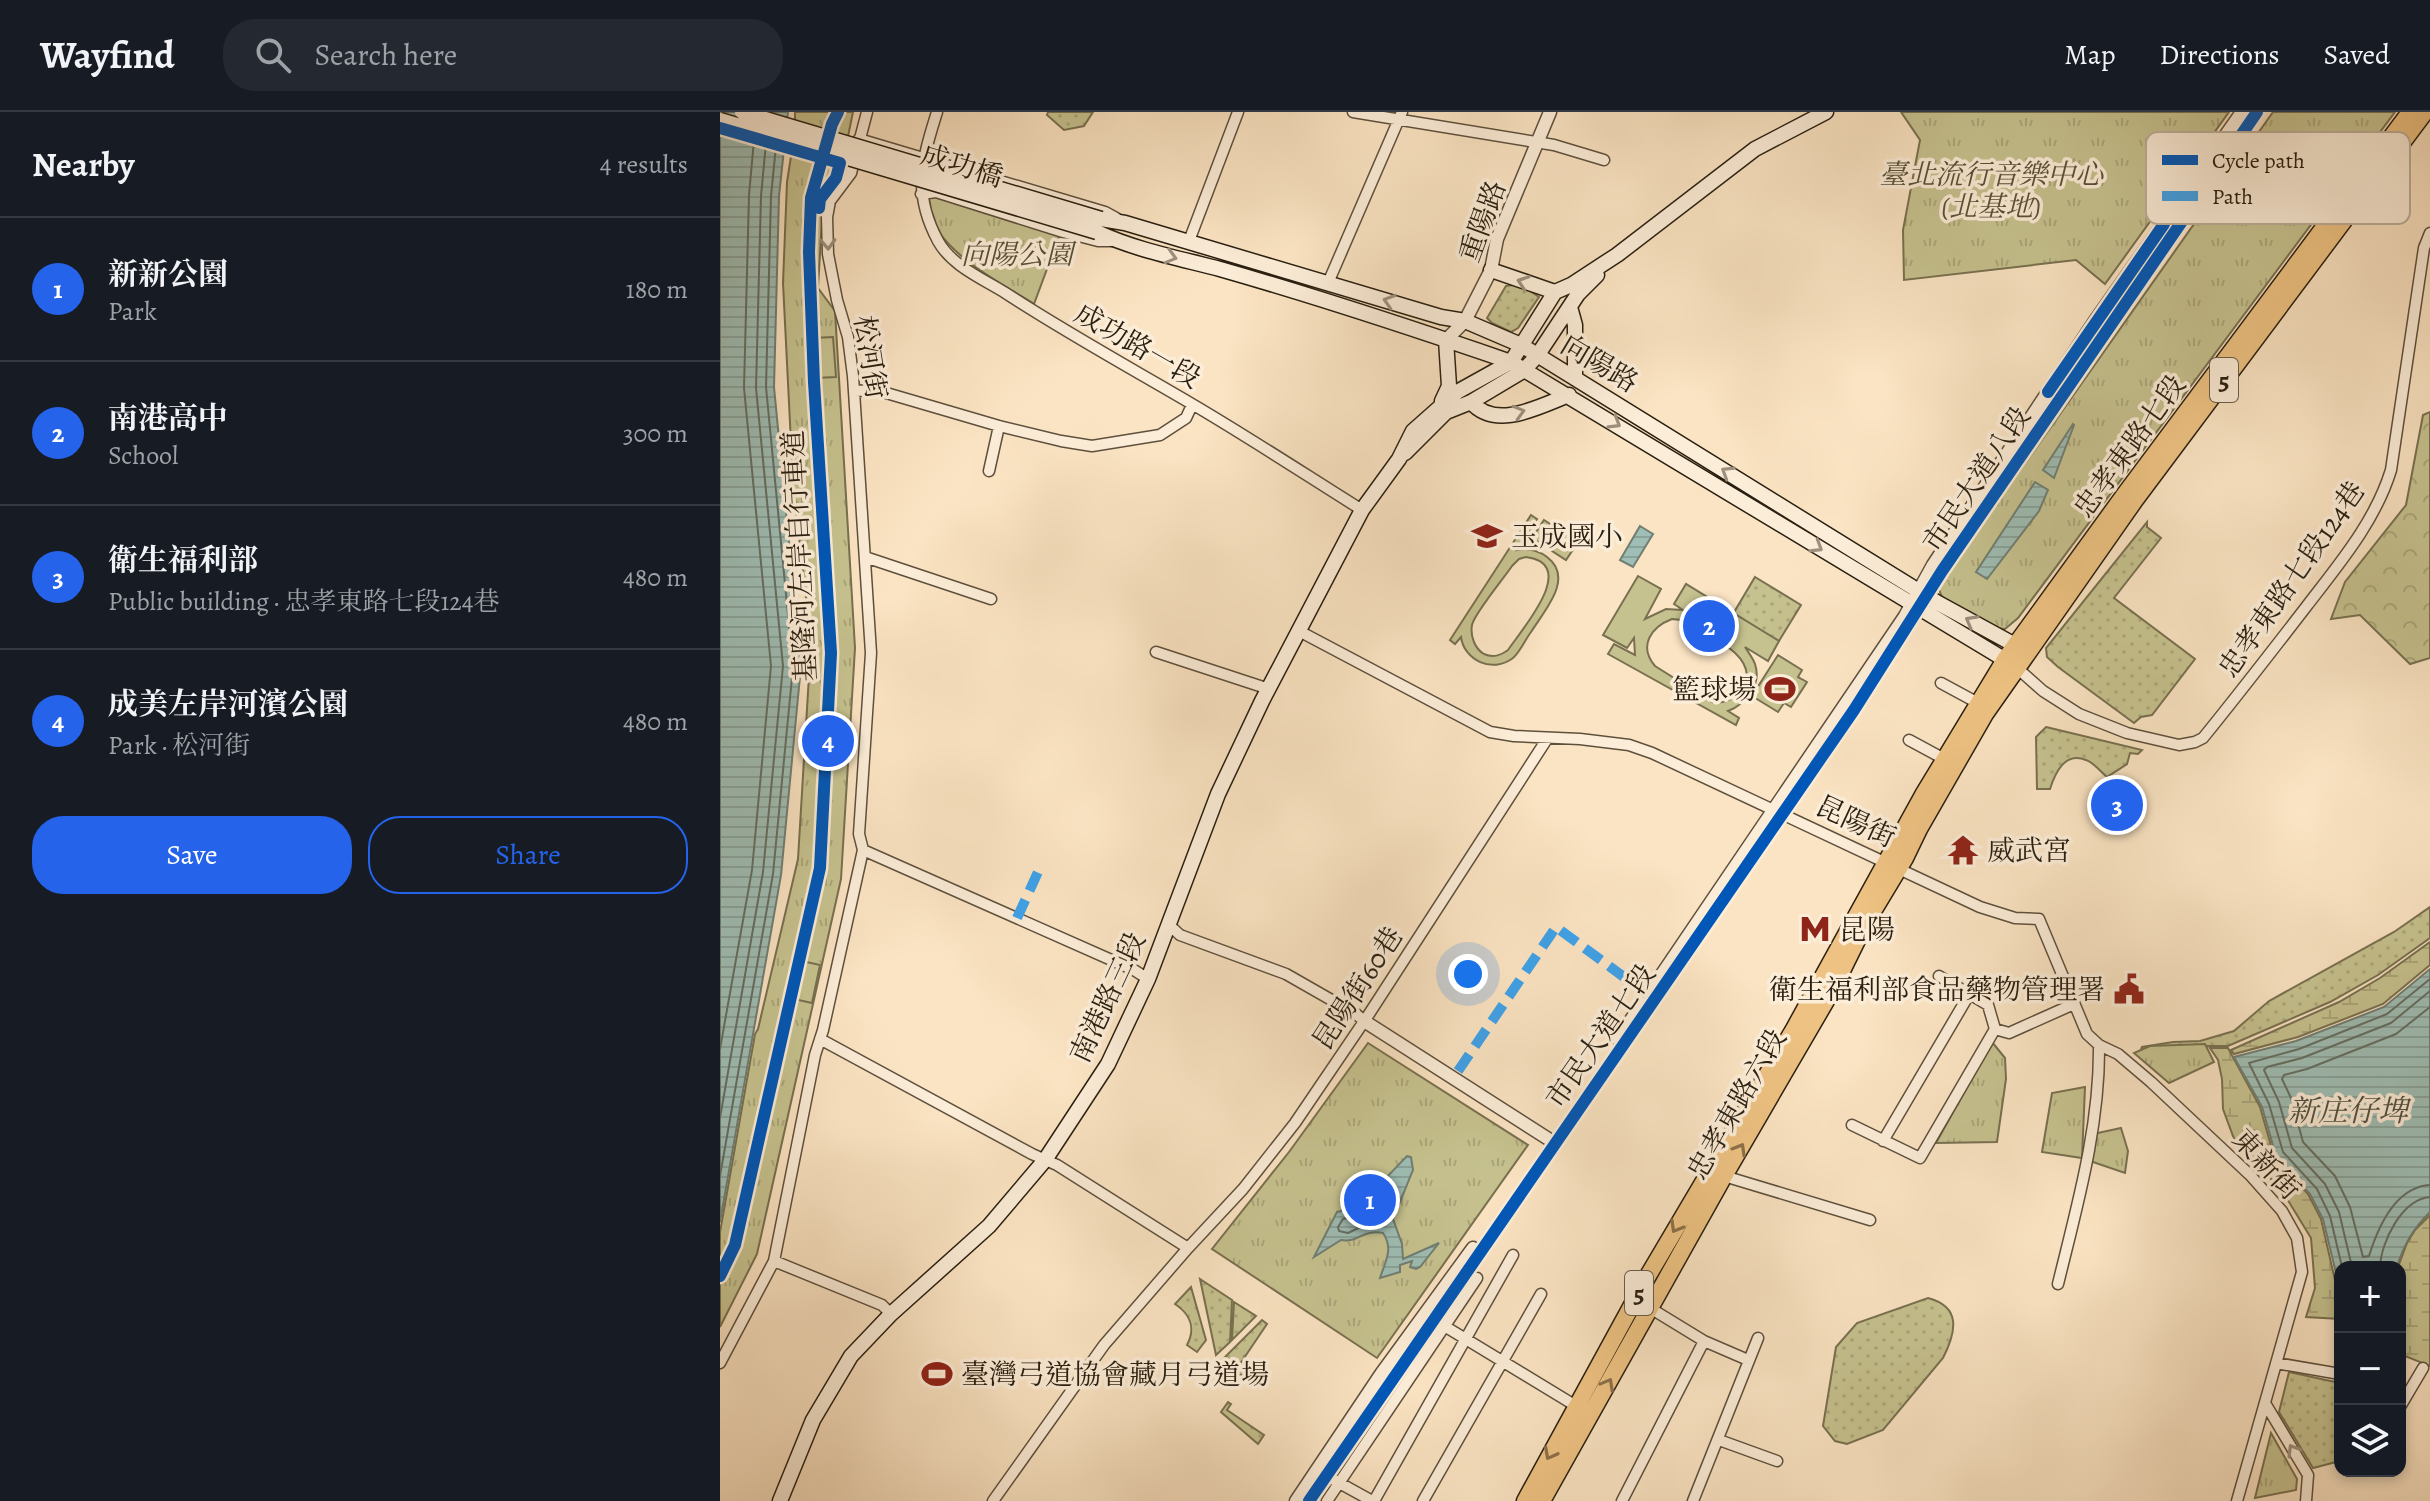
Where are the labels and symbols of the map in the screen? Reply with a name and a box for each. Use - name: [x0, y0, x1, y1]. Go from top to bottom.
- legend: [2146, 132, 2410, 224]
- street label: 成功橋: [916, 136, 1007, 196]
- text: Cycle path: [2212, 146, 2305, 176]
- park label: 臺北流行音樂中心 (北基地): [1879, 156, 2104, 226]
- street label: 重陽路: [1451, 175, 1515, 267]
- text: Path: [2212, 182, 2253, 212]
- park label: 向陽公園: [961, 236, 1077, 274]
- one-way arrow: [820, 238, 837, 251]
- one-way arrow: [1163, 248, 1177, 264]
- one-way arrow: [1517, 275, 1531, 291]
- street label: 成功路一段: [1067, 294, 1208, 397]
- one-way arrow: [1383, 294, 1397, 310]
- street label: 松河街: [845, 313, 895, 402]
- street label: 向陽路: [1554, 326, 1645, 402]
- road number: 5: [2210, 358, 2238, 402]
- street label: 忠孝東路七段: [2065, 367, 2195, 526]
- street label: 市民大道八段: [1914, 399, 2040, 560]
- one-way arrow: [1511, 405, 1525, 421]
- one-way arrow: [1606, 414, 1621, 429]
- street label: 基隆河左岸自行車道: [774, 429, 826, 683]
- one-way arrow: [1721, 466, 1736, 482]
- street label: 忠孝東路七段124巷: [2210, 474, 2374, 685]
- place label: 玉成國小: [1511, 518, 1623, 556]
- school or university icon: 玉成國小: [1470, 519, 1504, 553]
- one-way arrow: [1809, 538, 1823, 553]
- pin: 2: [1683, 596, 1735, 656]
- one-way arrow: [1965, 616, 1979, 631]
- place label: 籃球場: [1672, 671, 1756, 709]
- sports icon: 籃球場: [1763, 672, 1797, 706]
- pin: 4: [802, 711, 854, 771]
- pin: 3: [2091, 775, 2143, 835]
- street label: 昆陽街: [1809, 787, 1902, 857]
- place label: 威武宮: [1987, 832, 2071, 870]
- temple icon: 威武宮: [1946, 833, 1980, 867]
- place label: 昆陽: [1839, 911, 1895, 949]
- metro station icon: 昆陽: [1798, 912, 1832, 946]
- street label: 昆陽街60巷: [1304, 920, 1412, 1058]
- street label: 南港路三段: [1061, 926, 1155, 1069]
- your location: [1448, 954, 1488, 994]
- street label: 市民大道七段: [1537, 957, 1665, 1116]
- place label: 衛生福利部食品藥物管理署: [1769, 971, 2105, 1009]
- public building icon: 衛生福利部食品藥物管理署: [2112, 972, 2146, 1006]
- street label: 忠孝東路六段: [1678, 1022, 1795, 1187]
- water label: 新庄仔埤: [2288, 1091, 2412, 1131]
- street label: 東新街: [2224, 1121, 2309, 1208]
- one-way arrow: [1730, 1143, 1746, 1158]
- pin: 1: [1344, 1170, 1396, 1230]
- one-way arrow: [1670, 1218, 1686, 1233]
- road number: 5: [1625, 1271, 1653, 1315]
- place label: 臺灣弓道協會藏月弓道場: [961, 1356, 1269, 1394]
- sports icon: 臺灣弓道協會藏月弓道場: [920, 1357, 954, 1391]
- one-way arrow: [1598, 1378, 1613, 1392]
- one-way arrow: [2287, 1444, 2303, 1459]
- one-way arrow: [1545, 1446, 1560, 1461]

